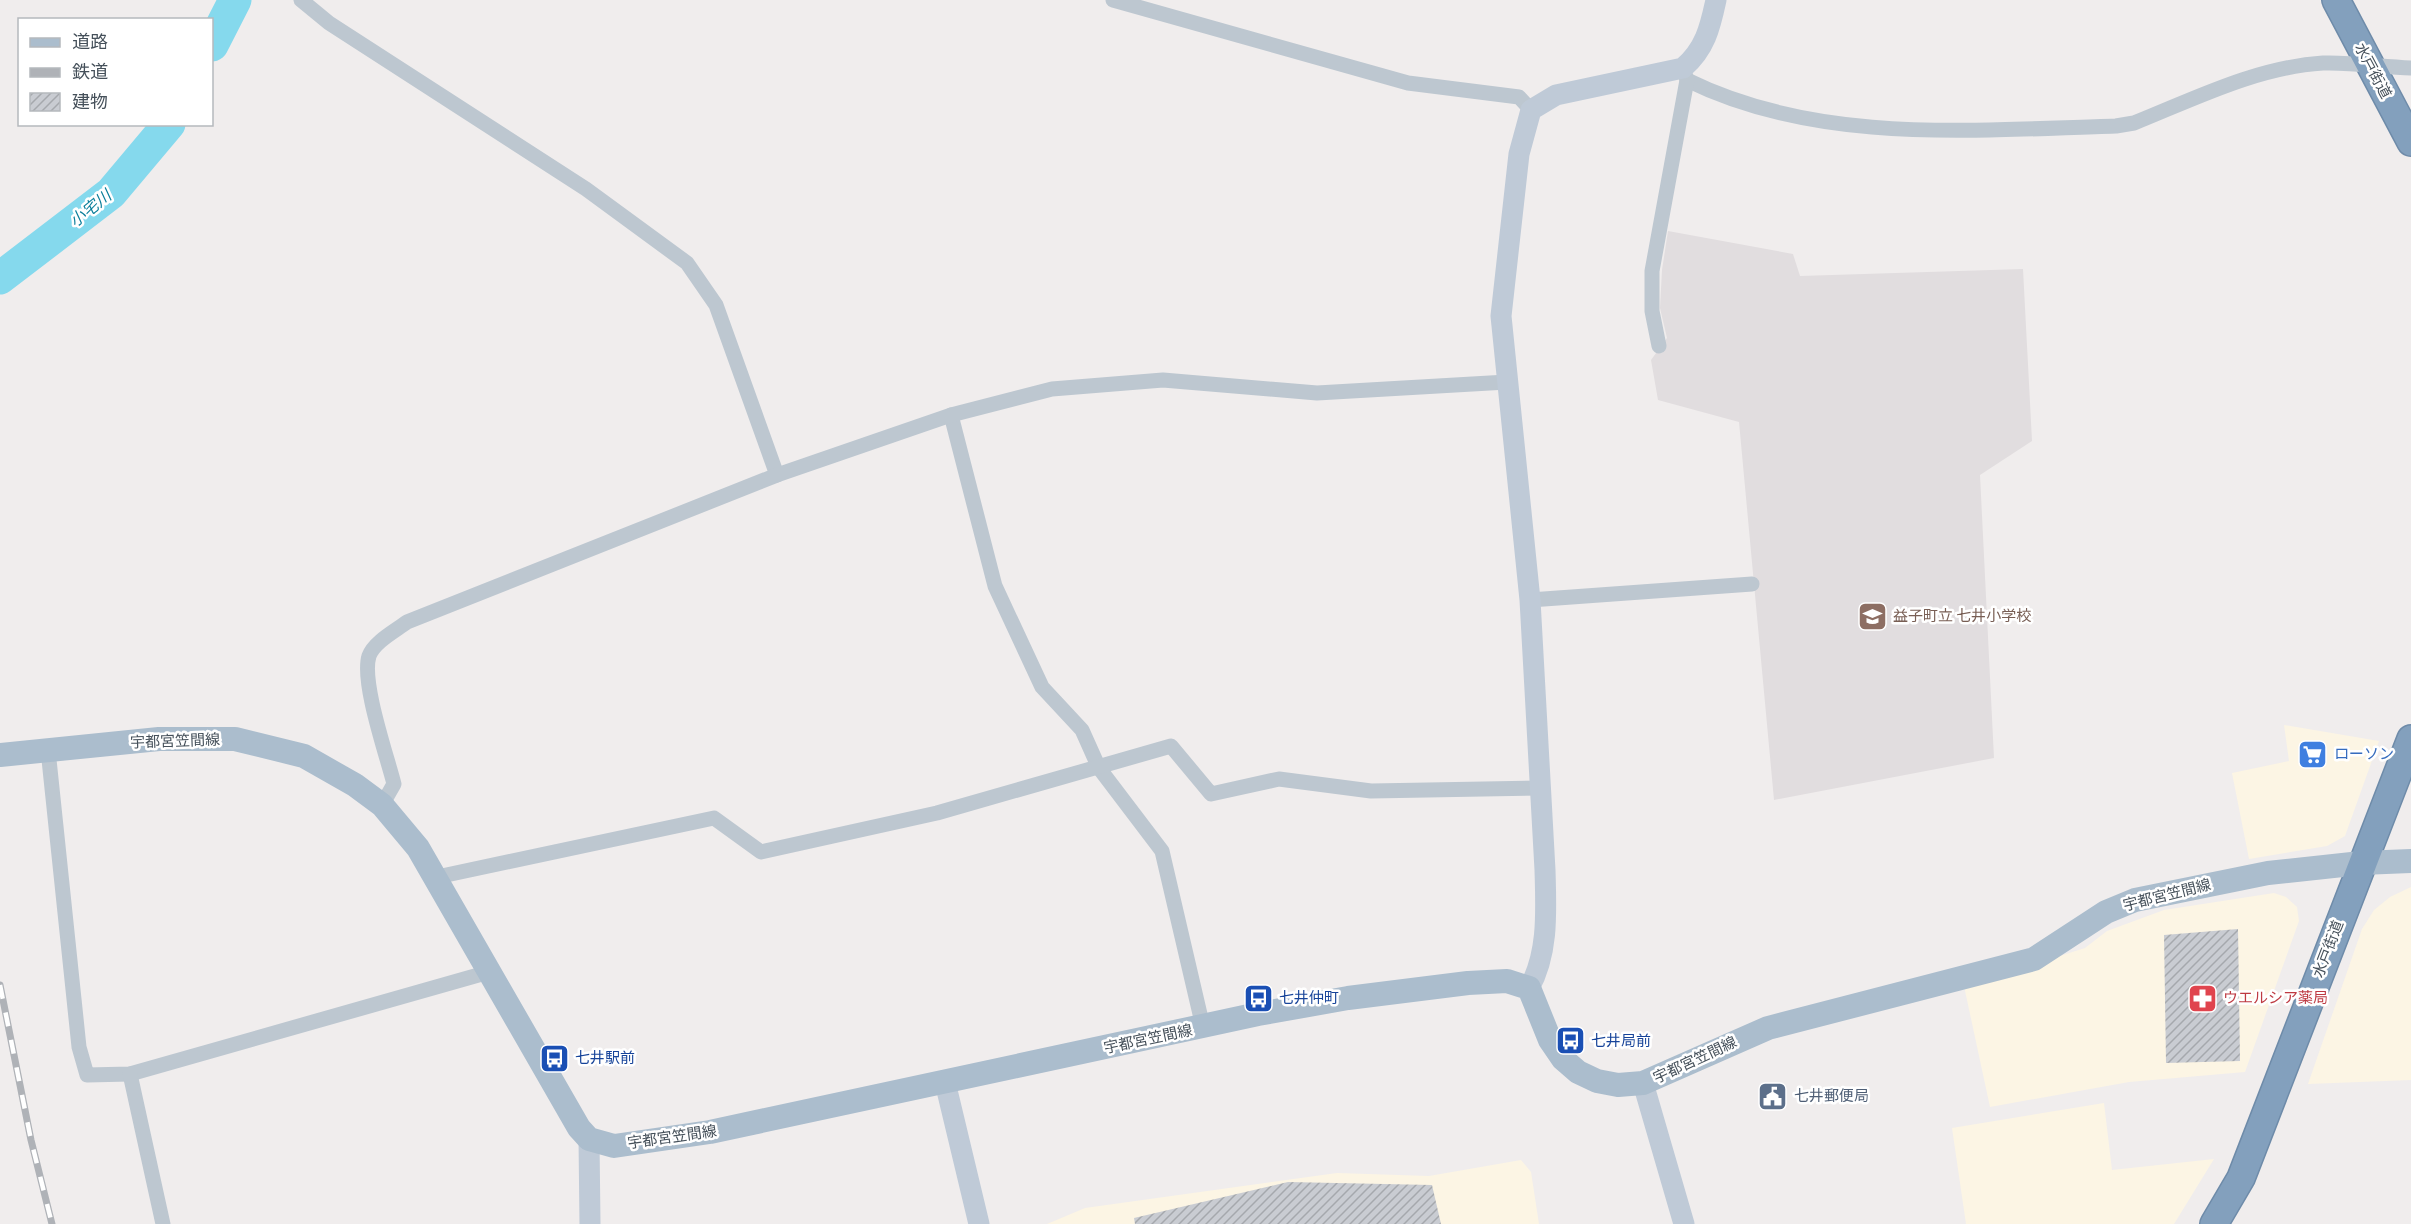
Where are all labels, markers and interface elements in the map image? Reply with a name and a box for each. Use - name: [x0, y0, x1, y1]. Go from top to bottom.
- legend: [18, 18, 213, 126]
- text: 道路: [72, 28, 108, 55]
- street label: 水戸街道: [2349, 39, 2398, 103]
- text: 鉄道: [72, 58, 108, 85]
- text: 建物: [72, 88, 108, 115]
- water label: 小宅川: [64, 182, 118, 232]
- school or university icon: 益子町立 七井小学校: [1856, 600, 1888, 632]
- place label: 益子町立 七井小学校: [1893, 604, 2031, 627]
- street label: 宇都宮笠間線: [130, 727, 220, 754]
- supermarket icon: ローソン: [2297, 738, 2329, 770]
- place label: ローソン: [2334, 742, 2394, 765]
- street label: 宇都宮笠間線: [2120, 872, 2213, 917]
- street label: 水戸街道: [2306, 917, 2349, 981]
- bus stop icon: 七井仲町: [1242, 982, 1274, 1014]
- pharmacy icon: ウエルシア薬局: [2186, 982, 2218, 1014]
- place label: 七井仲町: [1279, 986, 1339, 1009]
- place label: ウエルシア薬局: [2223, 986, 2328, 1009]
- street label: 宇都宮笠間線: [1101, 1018, 1194, 1059]
- bus stop icon: 七井局前: [1554, 1025, 1586, 1057]
- place label: 七井局前: [1591, 1029, 1651, 1052]
- street label: 宇都宮笠間線: [1649, 1030, 1740, 1089]
- bus stop icon: 七井駅前: [538, 1042, 570, 1074]
- place label: 七井駅前: [575, 1046, 635, 1069]
- public building icon: 七井郵便局: [1757, 1080, 1789, 1112]
- place label: 七井郵便局: [1794, 1084, 1869, 1107]
- street label: 宇都宮笠間線: [626, 1119, 718, 1154]

